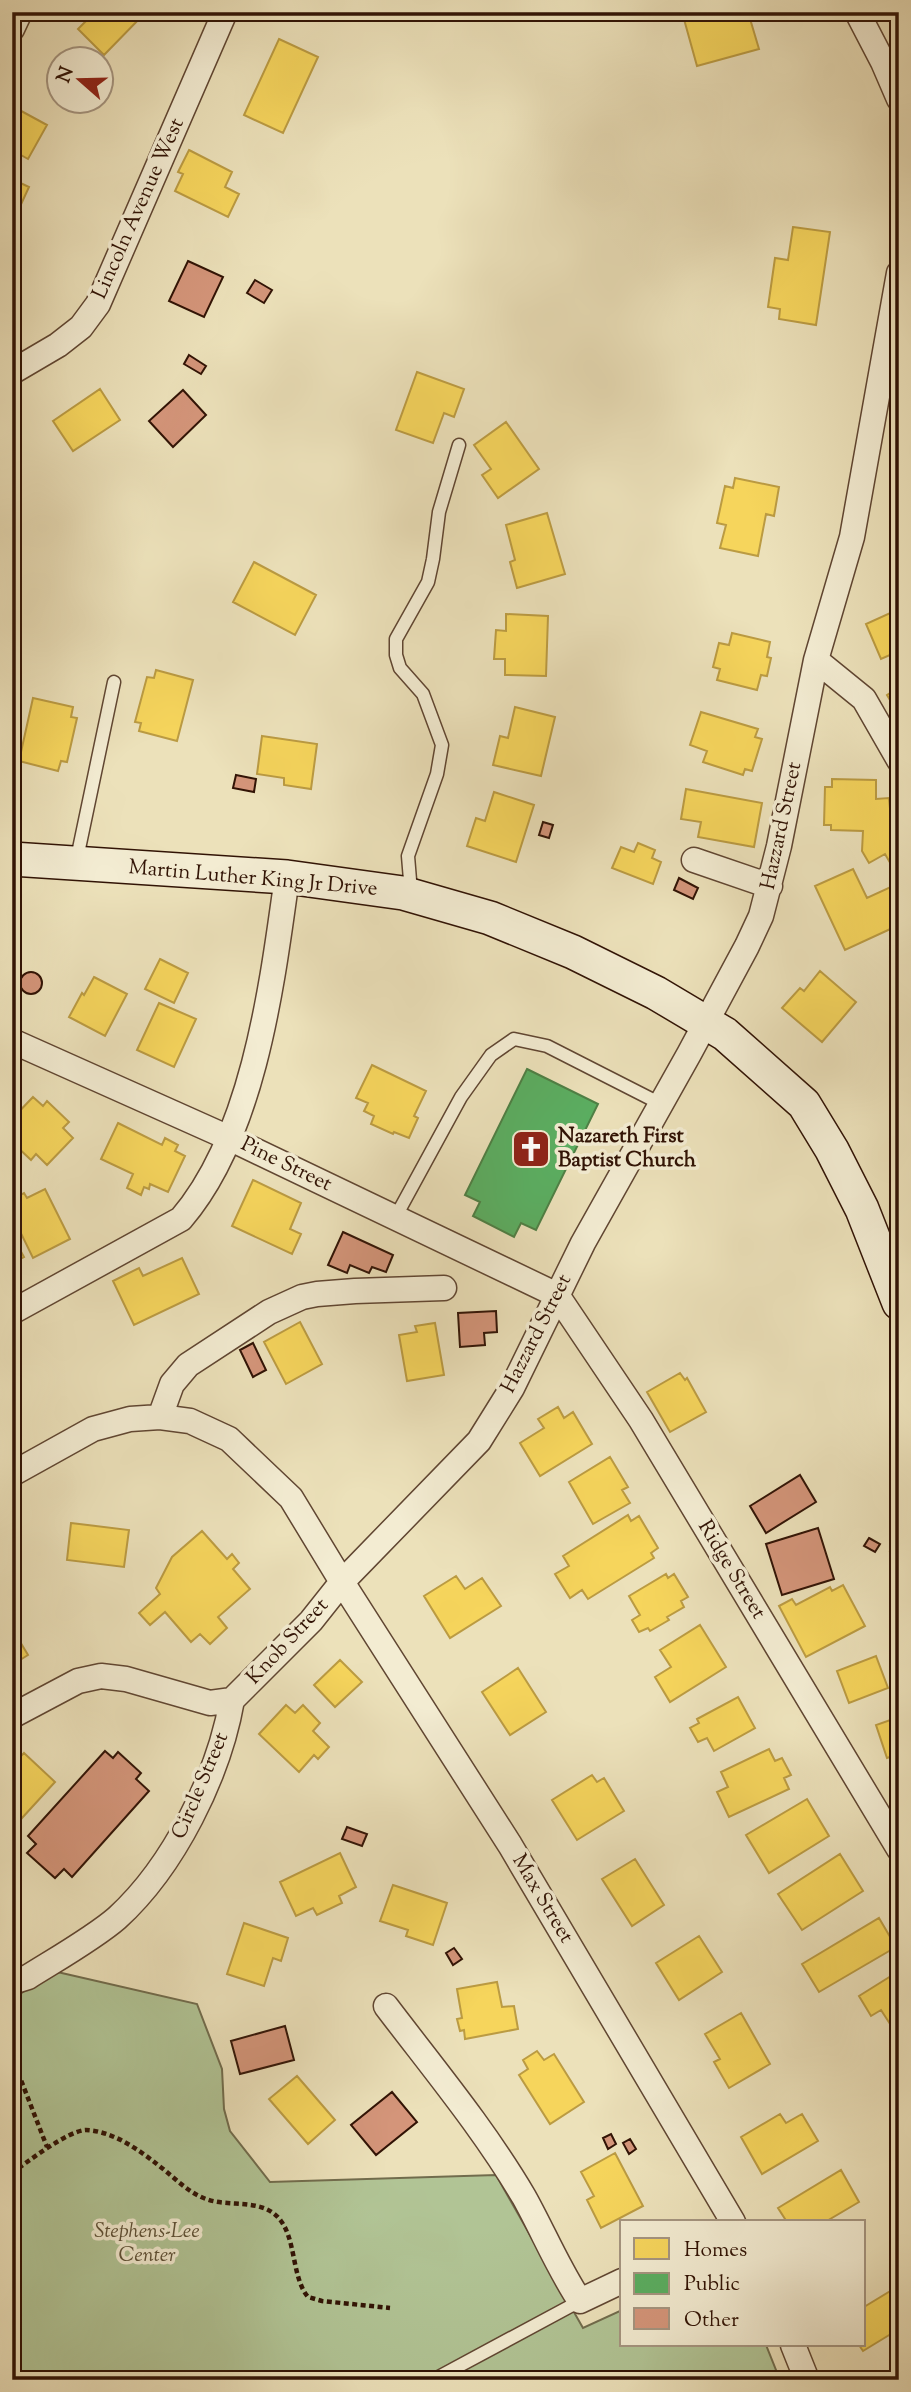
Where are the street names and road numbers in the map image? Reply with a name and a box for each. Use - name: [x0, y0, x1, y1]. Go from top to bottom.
- street label: Lincoln Avenue West: [86, 114, 192, 304]
- street label: Hazzard Street: [754, 759, 810, 893]
- street label: Martin Luther King Jr Drive: [127, 853, 379, 905]
- street label: Pine Street: [235, 1130, 337, 1200]
- street label: Hazzard Street: [494, 1269, 580, 1399]
- street label: Ridge Street: [690, 1515, 772, 1625]
- street label: Knob Street: [240, 1592, 336, 1692]
- street label: Circle Street: [165, 1728, 237, 1844]
- street label: Max Street: [504, 1849, 580, 1949]

